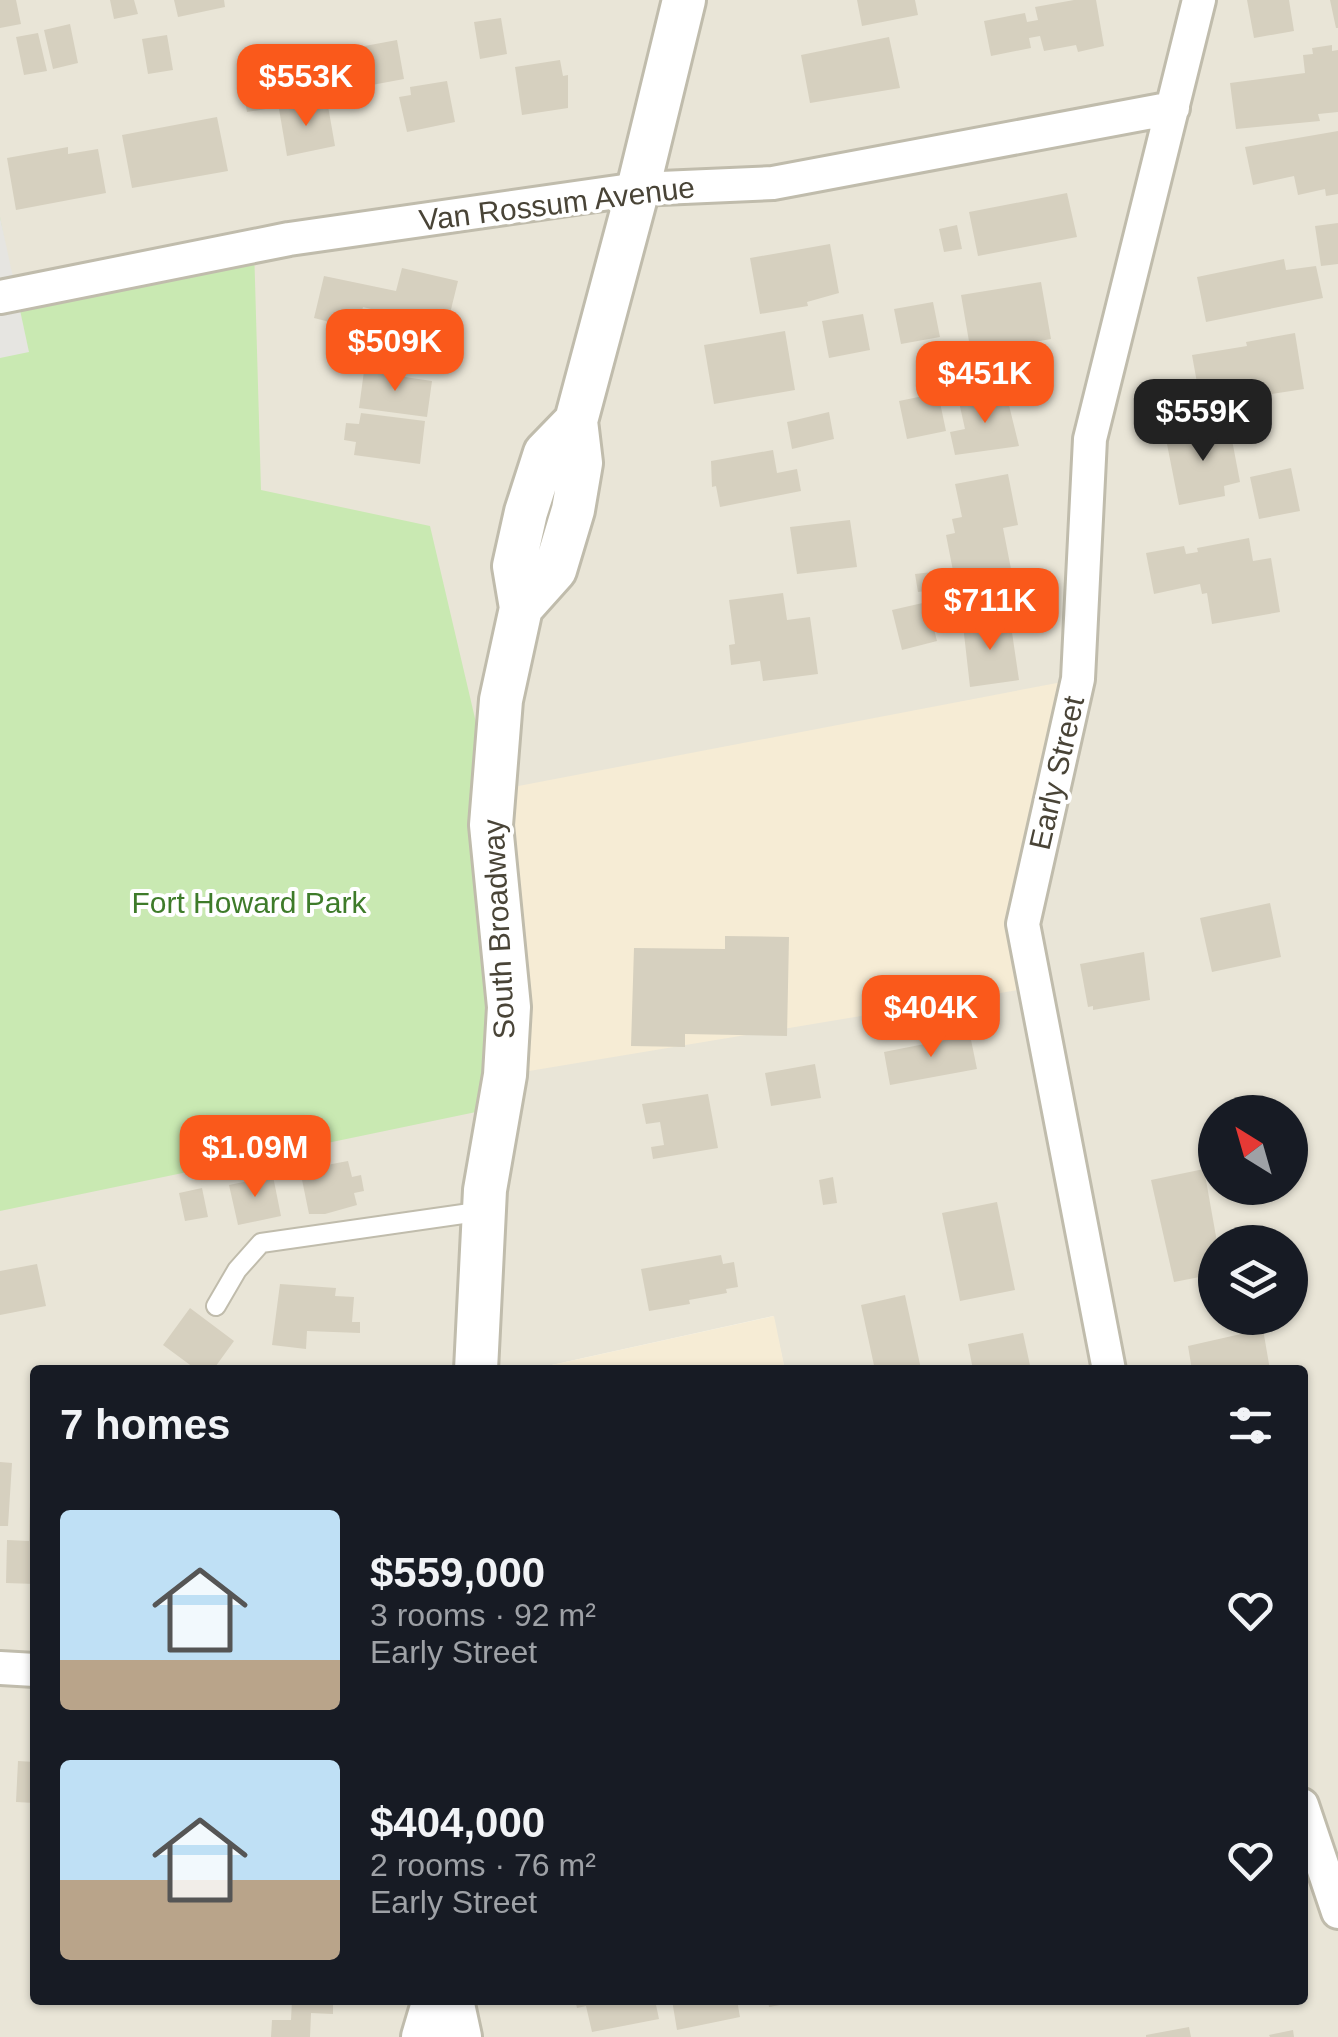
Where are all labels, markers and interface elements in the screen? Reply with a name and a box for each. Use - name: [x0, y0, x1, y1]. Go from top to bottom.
- pin: $553K: [236, 44, 376, 129]
- text: $553K: [259, 58, 353, 94]
- street label: Van Rossum Avenue: [417, 170, 697, 237]
- pin: $509K: [325, 309, 465, 394]
- text: $509K: [348, 323, 442, 359]
- pin: $451K: [915, 341, 1055, 426]
- text: $451K: [938, 355, 1032, 391]
- pin: $559K: [1133, 379, 1273, 464]
- text: $559K: [1156, 393, 1250, 429]
- pin: $711K: [920, 568, 1060, 653]
- text: $711K: [944, 582, 1036, 618]
- street label: Early Street: [1023, 692, 1090, 853]
- street label: South Broadway: [476, 818, 521, 1040]
- park label: Fort Howard Park: [131, 886, 368, 919]
- pin: $404K: [861, 975, 1001, 1060]
- text: $404K: [884, 989, 978, 1025]
- north arrow: [1198, 1095, 1308, 1205]
- map controls: [1198, 1095, 1308, 1335]
- pin: $1.09M: [174, 1115, 336, 1200]
- text: $1.09M: [202, 1129, 308, 1165]
- button: layers: [1198, 1225, 1308, 1335]
- icon: filters: [1223, 1398, 1278, 1453]
- text: 7 homes: [60, 1401, 230, 1448]
- text: $559,000: [370, 1549, 545, 1596]
- icon: home: [140, 1550, 260, 1670]
- icon: heart: [1223, 1583, 1278, 1638]
- text: 3 rooms · 92 m²: [370, 1597, 596, 1633]
- text: Early Street: [370, 1634, 537, 1670]
- text: $404,000: [370, 1799, 545, 1846]
- icon: home: [140, 1800, 260, 1920]
- icon: heart: [1223, 1833, 1278, 1888]
- text: 2 rooms · 76 m²: [370, 1847, 596, 1883]
- text: Early Street: [370, 1884, 537, 1920]

